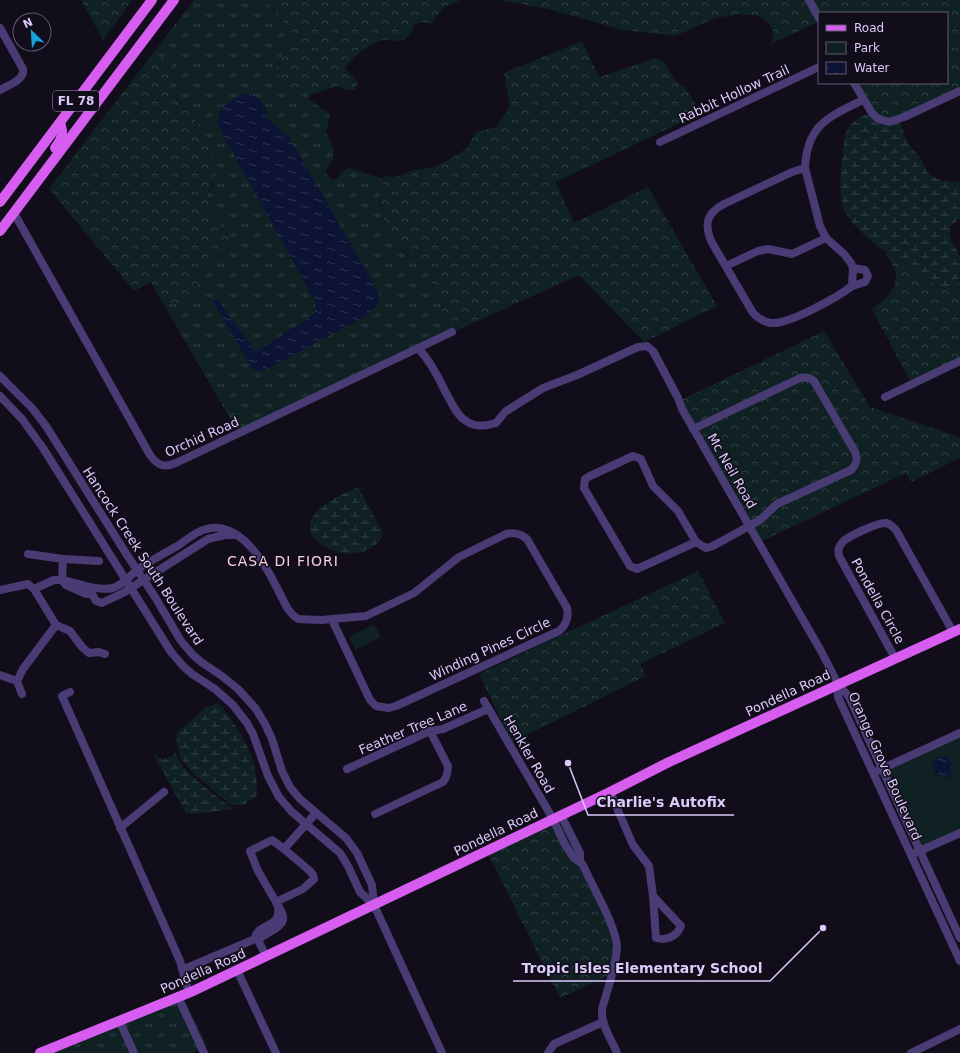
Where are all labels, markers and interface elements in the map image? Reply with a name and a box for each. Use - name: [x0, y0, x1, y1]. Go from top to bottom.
- north arrow: [12, 12, 52, 52]
- legend: [818, 12, 948, 84]
- text: N: [21, 16, 35, 31]
- text: Road: [854, 21, 884, 35]
- text: Park: [854, 41, 880, 55]
- text: Water: [854, 61, 890, 75]
- street label: Rabbit Hollow Trail: [676, 62, 792, 126]
- road number: FL 78: [53, 91, 99, 111]
- street label: Orchid Road: [163, 414, 241, 460]
- street label: Mc Neil Road: [704, 431, 760, 511]
- street label: Hancock Creek South Boulevard: [80, 464, 206, 648]
- district label: CASA DI FIORI: [227, 553, 339, 569]
- street label: Pondella Circle: [848, 556, 908, 646]
- street label: Winding Pines Circle: [427, 614, 553, 684]
- street label: Pondella Road: [743, 667, 833, 719]
- street label: Orange Grove Boulevard: [845, 689, 925, 843]
- street label: Feather Tree Lane: [357, 698, 469, 758]
- street label: Henkler Road: [501, 712, 557, 796]
- callout: Charlie's Autofix: [588, 789, 734, 815]
- text: Charlie's Autofix: [596, 794, 726, 810]
- street label: Pondella Road: [451, 805, 541, 859]
- street label: Pondella Road: [158, 945, 248, 997]
- callout: Tropic Isles Elementary School: [513, 955, 770, 981]
- text: Tropic Isles Elementary School: [522, 960, 762, 976]

